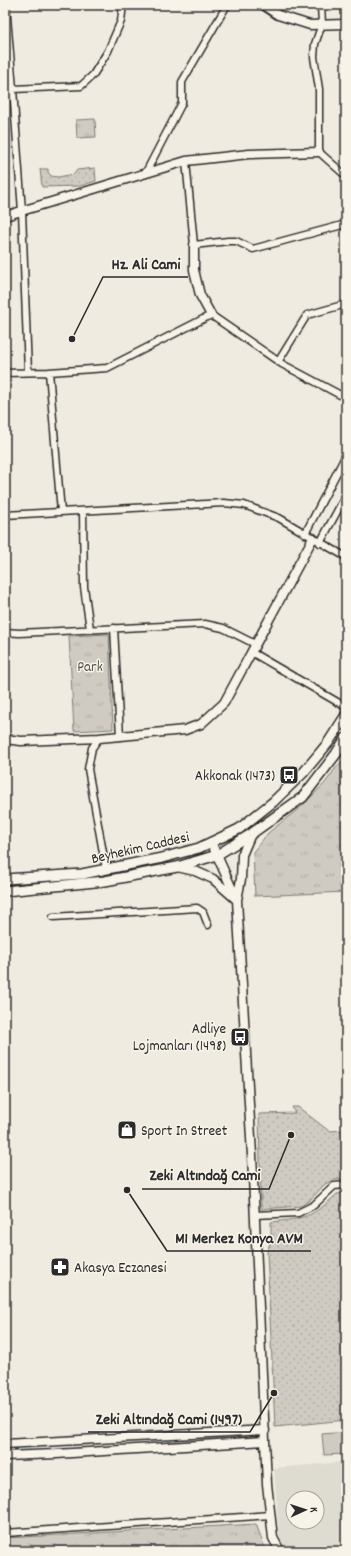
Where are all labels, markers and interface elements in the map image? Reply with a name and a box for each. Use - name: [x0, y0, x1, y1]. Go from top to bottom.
- callout: Hz. Ali Cami: [103, 249, 188, 277]
- text: Hz. Ali Cami: [111, 254, 181, 277]
- park label: Park: [77, 657, 103, 679]
- bus stop icon: Akkonak (1473): [278, 764, 300, 786]
- place label: Akkonak (1473): [195, 766, 275, 788]
- street label: Beyhekim Caddesi: [89, 827, 192, 871]
- place label: Adliye Lojmanları (1498): [133, 1019, 226, 1058]
- bus stop icon: Adliye Lojmanları (1498): [229, 1026, 251, 1048]
- shop icon: Sport In Street: [116, 1119, 138, 1141]
- place label: Sport In Street: [141, 1121, 228, 1143]
- callout: Zeki Altındağ Cami: [142, 1161, 269, 1189]
- text: Zeki Altındağ Cami: [149, 1165, 261, 1188]
- callout: M1 Merkez Konya AVM: [167, 1223, 311, 1251]
- text: M1 Merkez Konya AVM: [175, 1228, 303, 1251]
- pharmacy icon: Akasya Eczanesi: [49, 1256, 71, 1278]
- place label: Akasya Eczanesi: [74, 1258, 167, 1280]
- callout: Zeki Altındağ Cami (1497): [88, 1404, 250, 1432]
- text: Zeki Altındağ Cami (1497): [96, 1409, 242, 1432]
- north arrow: [285, 1490, 325, 1530]
- text: K: [305, 1507, 321, 1513]

